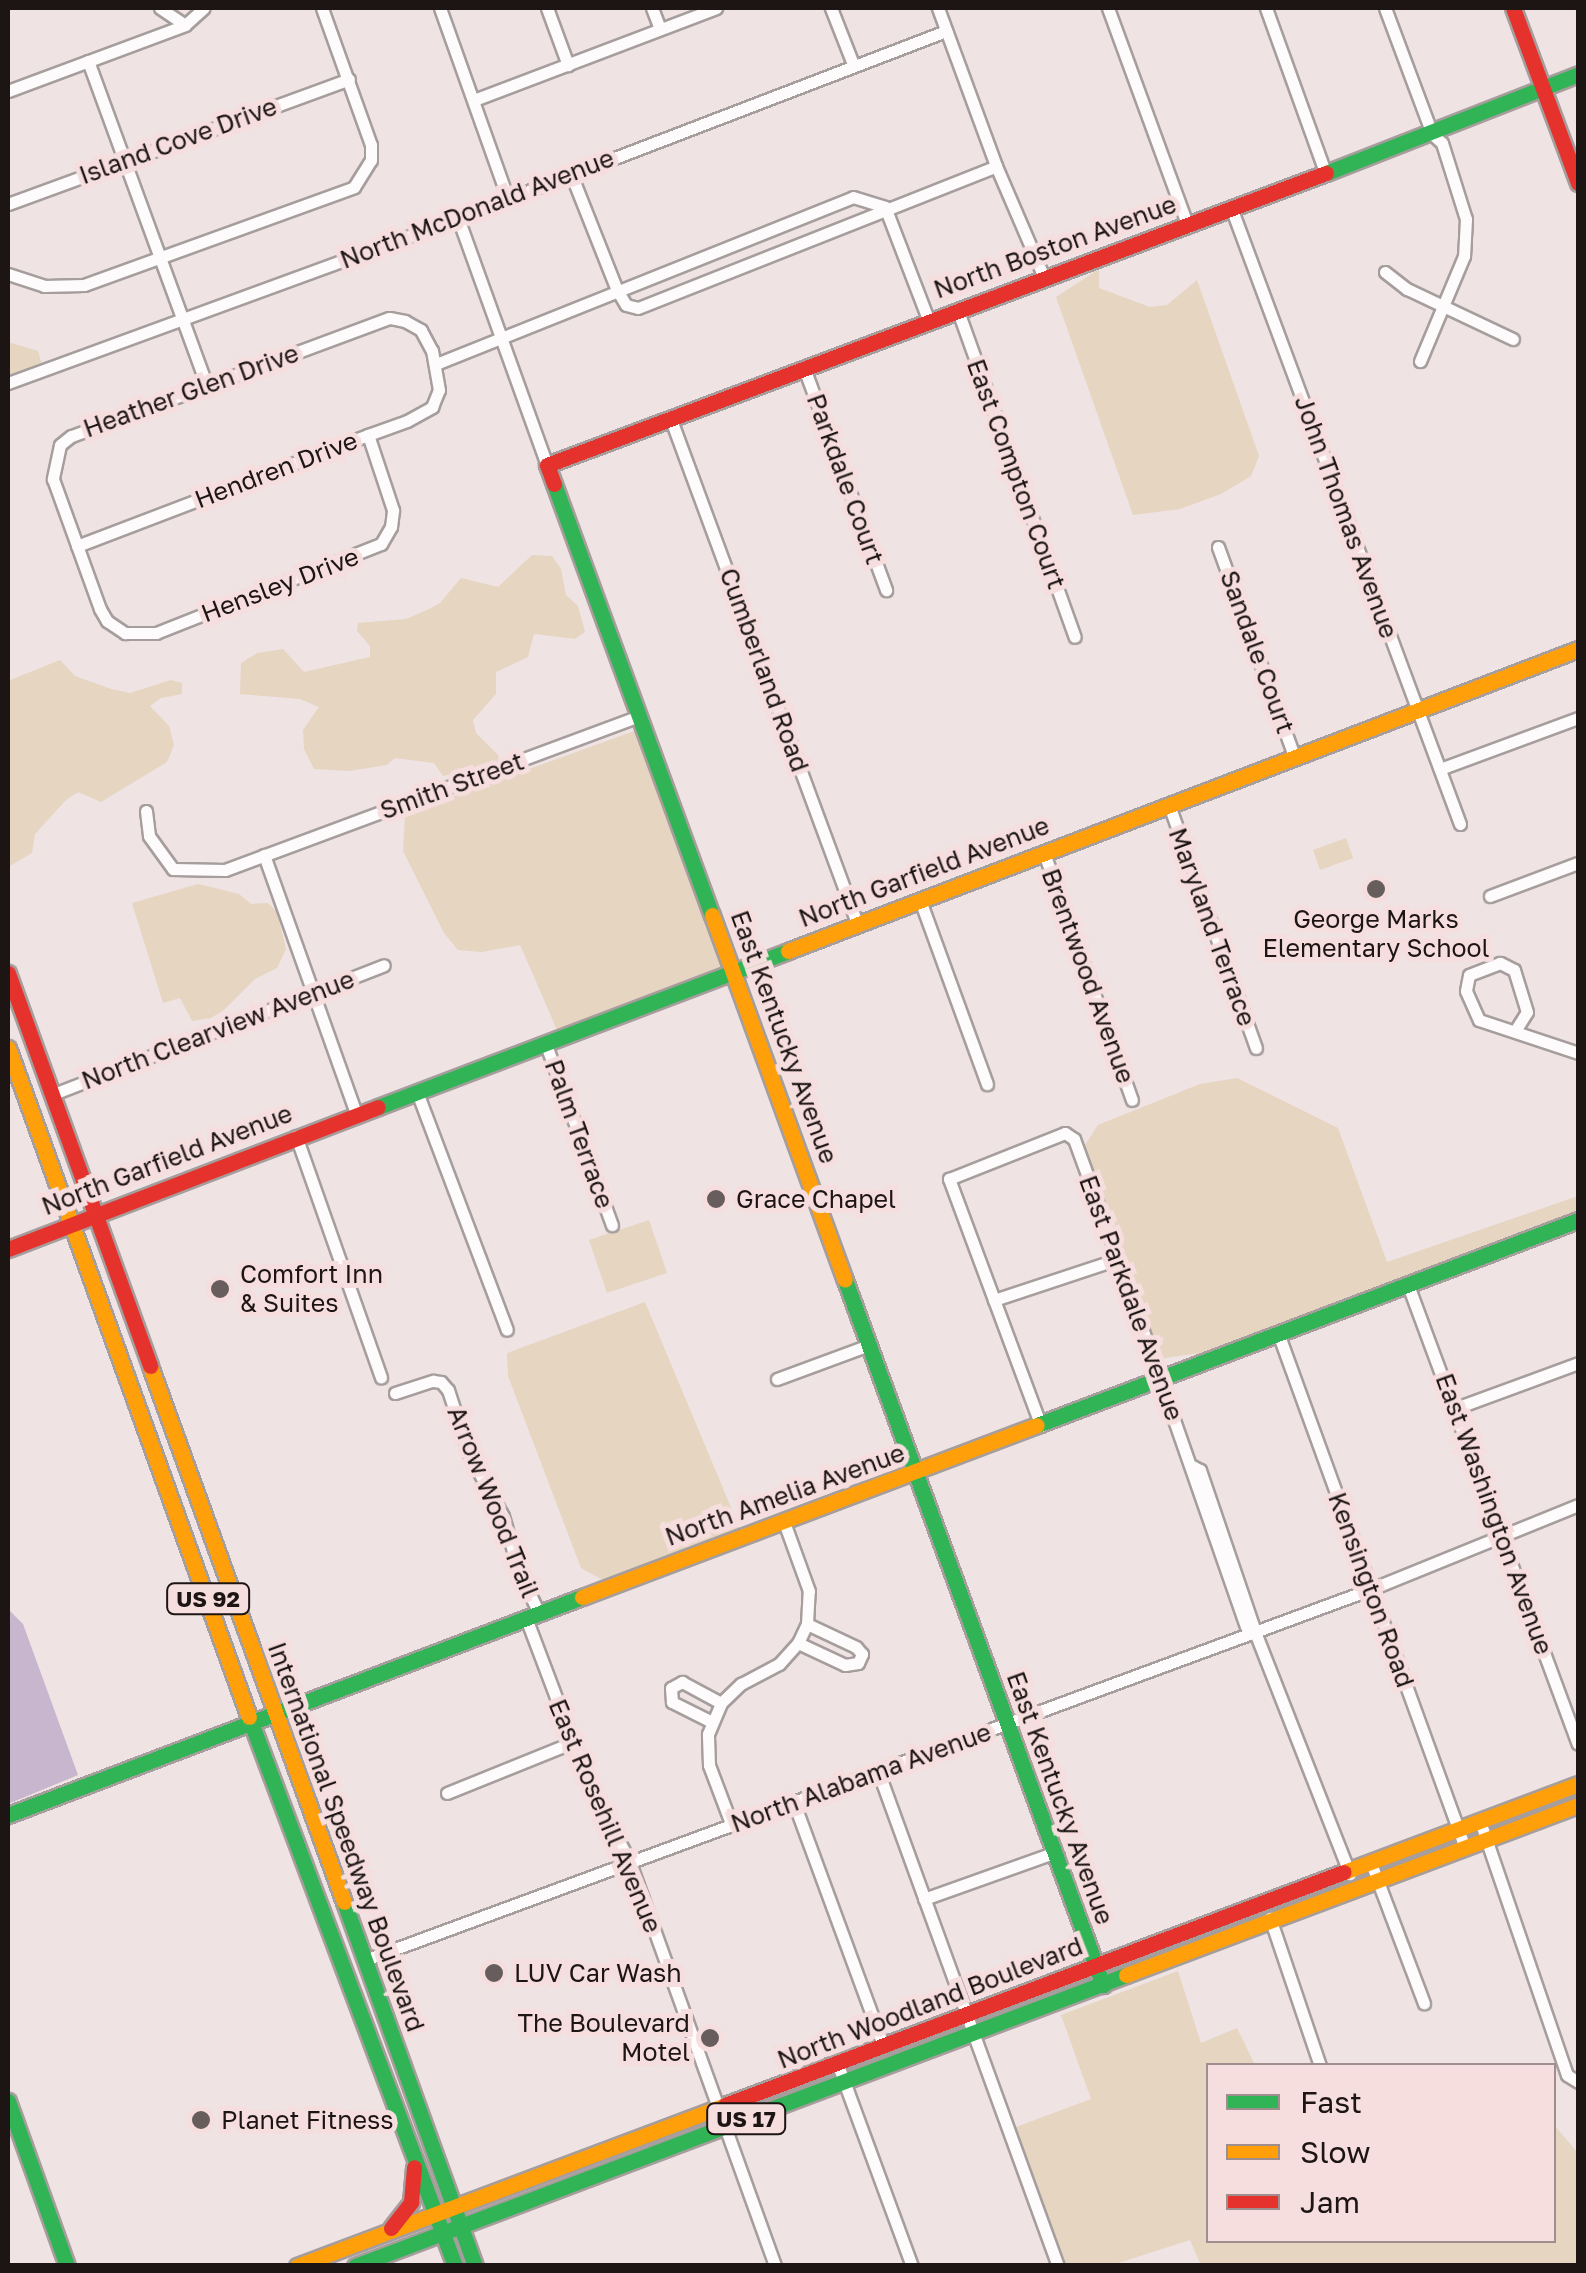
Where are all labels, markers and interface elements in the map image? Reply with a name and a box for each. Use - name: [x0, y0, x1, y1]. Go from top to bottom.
- street label: Island Cove Drive: [75, 91, 281, 191]
- street label: North McDonald Avenue: [336, 143, 618, 275]
- street label: North Boston Avenue: [930, 189, 1180, 305]
- street label: Heather Glen Drive: [79, 338, 303, 444]
- street label: East Compton Court: [960, 355, 1072, 593]
- street label: Parkdale Court: [800, 390, 890, 568]
- street label: John Thomas Avenue: [1288, 392, 1404, 642]
- street label: Hendren Drive: [190, 425, 362, 515]
- street label: Hensley Drive: [197, 541, 363, 629]
- street label: Cumberland Road: [713, 564, 815, 776]
- street label: Sandale Court: [1214, 567, 1300, 737]
- street label: Smith Street: [376, 746, 528, 826]
- street label: North Garfield Avenue: [795, 810, 1053, 934]
- street label: Maryland Terrace: [1162, 824, 1262, 1030]
- street label: Brentwood Avenue: [1035, 865, 1141, 1087]
- marker: George Marks Elementary School: [1365, 878, 1387, 900]
- place label: George Marks Elementary School: [1262, 905, 1490, 964]
- street label: East Kentucky Avenue: [724, 907, 844, 1167]
- street label: North Clearview Avenue: [78, 964, 358, 1096]
- street label: Palm Terrace: [538, 1056, 620, 1212]
- street label: North Garfield Avenue: [38, 1098, 296, 1222]
- street label: East Parkdale Avenue: [1073, 1171, 1189, 1425]
- place label: Grace Chapel: [736, 1184, 896, 1214]
- marker: Grace Chapel: [705, 1188, 727, 1210]
- place label: Comfort Inn & Suites: [240, 1260, 383, 1319]
- marker: Comfort Inn & Suites: [209, 1278, 231, 1300]
- street label: East Washington Avenue: [1429, 1369, 1559, 1659]
- street label: Arrow Wood Trail: [441, 1402, 545, 1602]
- street label: North Amelia Avenue: [661, 1438, 909, 1552]
- street label: Kensington Road: [1322, 1488, 1420, 1692]
- road number: US 92: [166, 1582, 250, 1616]
- street label: International Speedway Boulevard: [261, 1638, 431, 2036]
- street label: East Kentucky Avenue: [1000, 1668, 1120, 1928]
- street label: East Rosehill Avenue: [542, 1695, 668, 1937]
- street label: North Alabama Avenue: [727, 1717, 995, 1839]
- street label: North Woodland Boulevard: [773, 1931, 1087, 2075]
- place label: LUV Car Wash: [514, 1958, 682, 1988]
- marker: LUV Car Wash: [483, 1962, 505, 1984]
- place label: The Boulevard Motel: [518, 2009, 690, 2068]
- marker: The Boulevard Motel: [699, 2027, 721, 2049]
- legend: [1206, 2063, 1556, 2243]
- text: Fast: [1300, 2084, 1362, 2120]
- road number: US 17: [706, 2102, 786, 2136]
- place label: Planet Fitness: [221, 2105, 394, 2135]
- marker: Planet Fitness: [190, 2109, 212, 2131]
- text: Slow: [1300, 2134, 1371, 2170]
- text: Jam: [1300, 2184, 1360, 2220]

